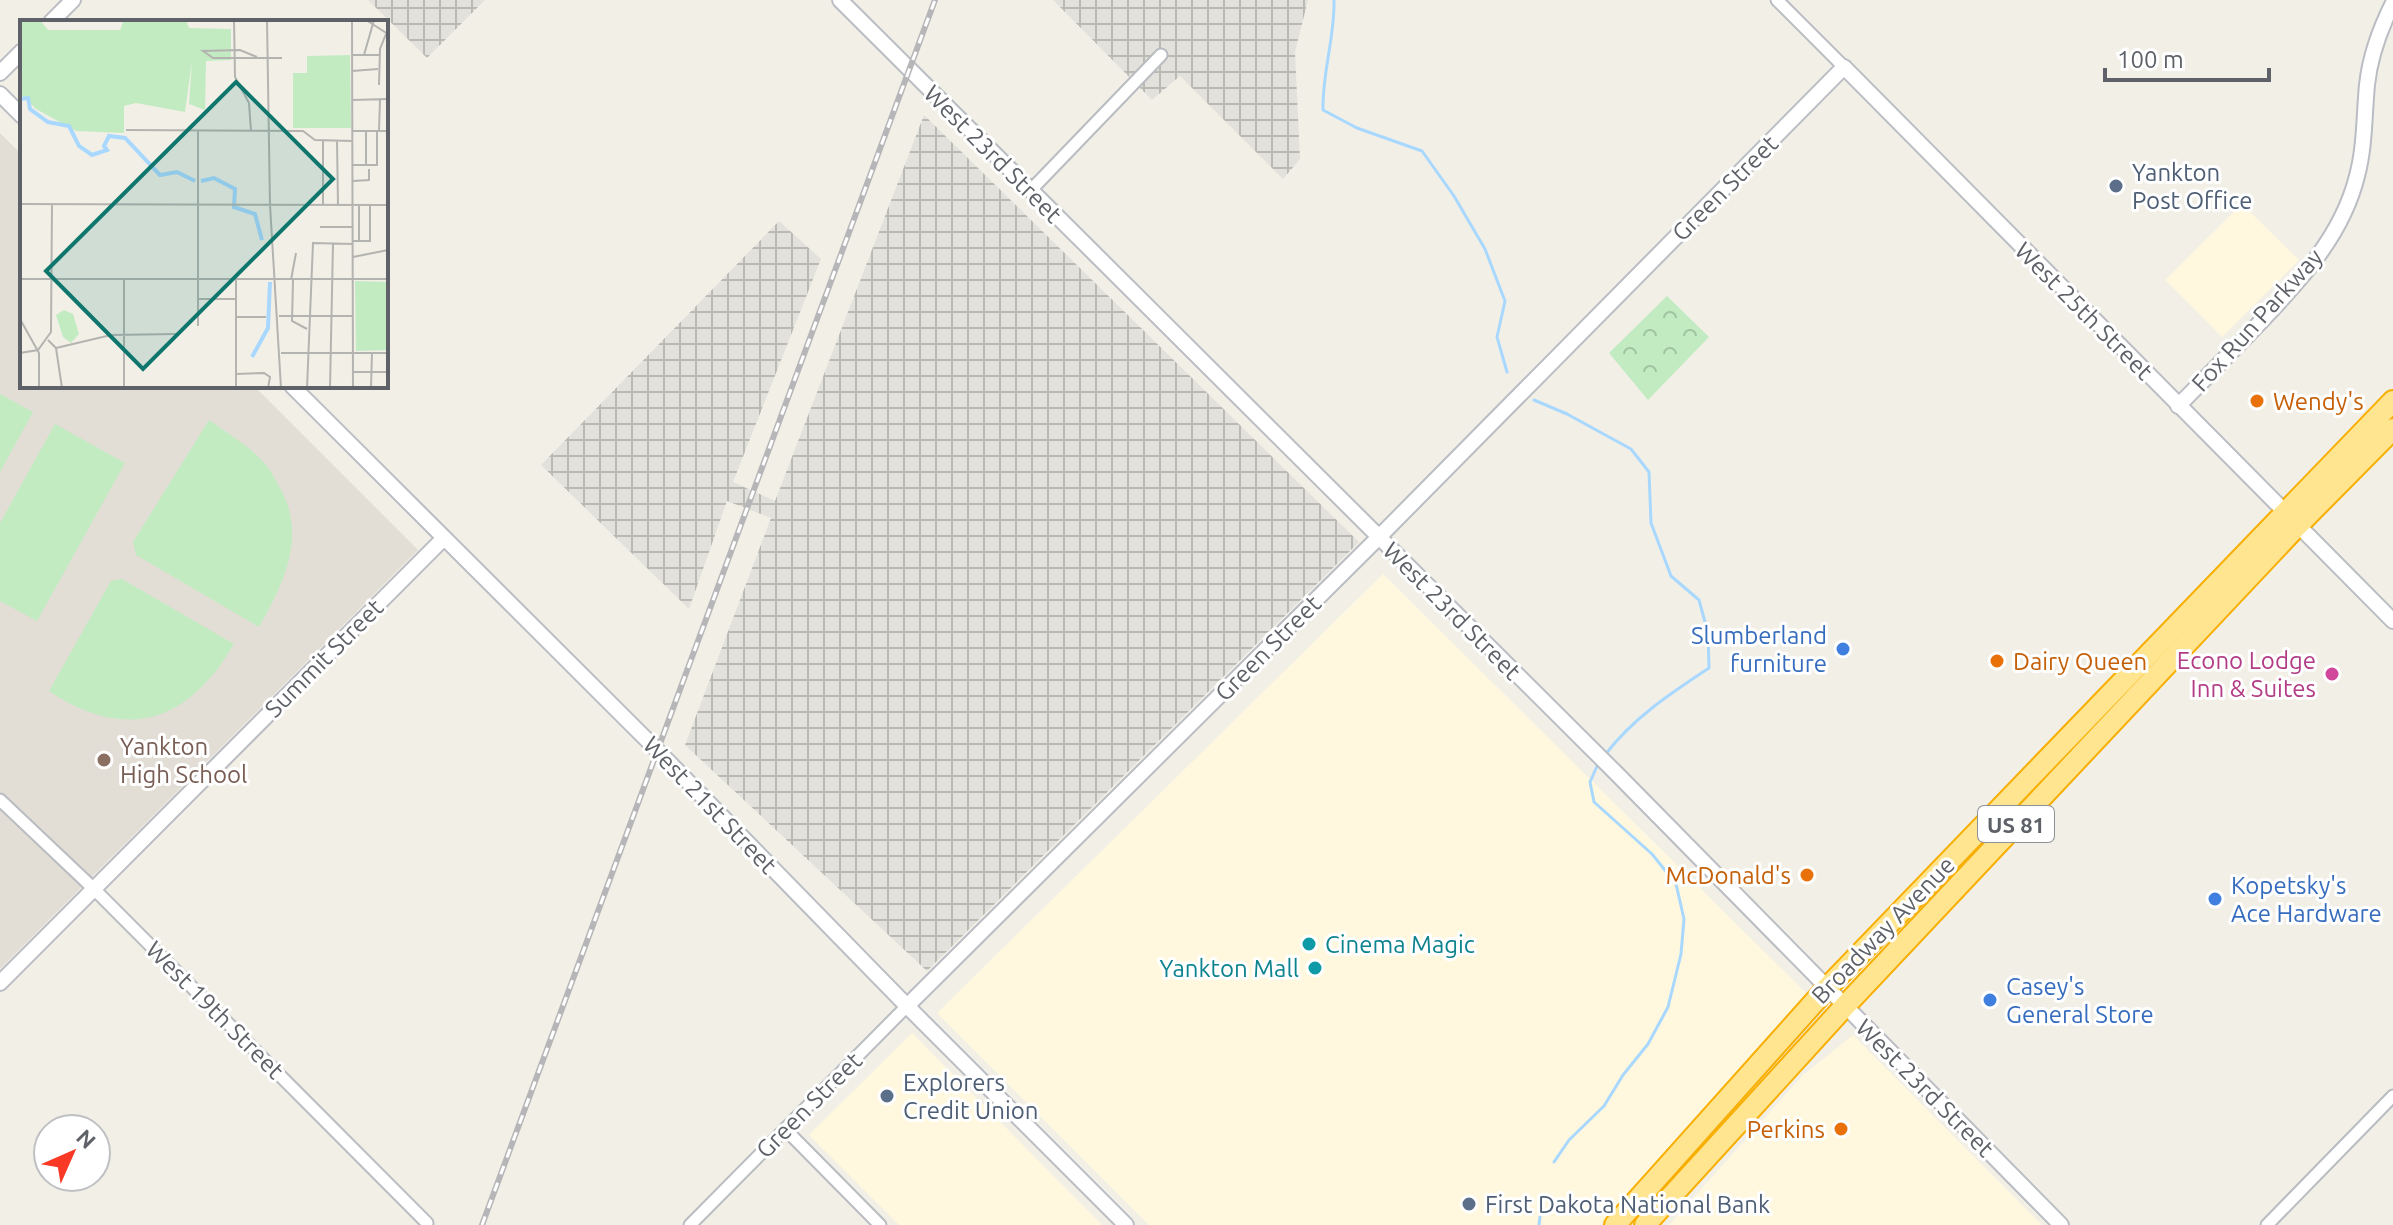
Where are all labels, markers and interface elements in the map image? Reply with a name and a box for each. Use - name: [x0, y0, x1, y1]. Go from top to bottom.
- inset map: [20, 20, 388, 388]
- scale bar: [2105, 32, 2269, 82]
- text: 100 m: [2117, 46, 2184, 73]
- street label: West 23rd Street: [919, 80, 1068, 229]
- street label: Green Street: [1667, 129, 1784, 246]
- place label: Yankton Post Office: [2132, 159, 2253, 214]
- marker: Yankton Post Office: [2107, 177, 2125, 195]
- street label: West 25th Street: [2010, 237, 2159, 386]
- street label: Fox Run Parkway: [2186, 243, 2328, 397]
- place label: Wendy's: [2273, 388, 2364, 415]
- marker: Wendy's: [2248, 392, 2266, 410]
- street label: West 23rd Street: [1378, 537, 1527, 686]
- street label: Green Street: [1210, 589, 1327, 706]
- street label: Summit Street: [259, 593, 389, 723]
- place label: Slumberland furniture: [1691, 622, 1827, 677]
- marker: Slumberland furniture: [1834, 640, 1852, 658]
- place label: Econo Lodge Inn & Suites: [2177, 647, 2316, 702]
- place label: Dairy Queen: [2013, 648, 2147, 675]
- marker: Dairy Queen: [1988, 652, 2006, 670]
- marker: Econo Lodge Inn & Suites: [2323, 665, 2341, 683]
- street label: West 21st Street: [638, 731, 783, 879]
- place label: Yankton High School: [120, 733, 247, 788]
- marker: Yankton High School: [95, 751, 113, 769]
- road number: US 81: [1978, 806, 2054, 842]
- street label: Broadway Avenue: [1806, 851, 1960, 1009]
- place label: McDonald's: [1665, 862, 1791, 889]
- marker: McDonald's: [1798, 866, 1816, 884]
- place label: Kopetsky's Ace Hardware: [2231, 872, 2382, 927]
- marker: Kopetsky's Ace Hardware: [2206, 890, 2224, 908]
- place label: Cinema Magic: [1325, 931, 1475, 958]
- marker: Cinema Magic: [1300, 935, 1318, 953]
- street label: West 19th Street: [141, 936, 290, 1085]
- place label: Yankton Mall: [1159, 955, 1299, 982]
- marker: Yankton Mall: [1306, 959, 1324, 977]
- place label: Casey's General Store: [2006, 973, 2154, 1028]
- marker: Casey's General Store: [1981, 991, 1999, 1009]
- street label: West 23rd Street: [1851, 1014, 2000, 1163]
- street label: Green Street: [751, 1046, 868, 1163]
- place label: Explorers Credit Union: [903, 1069, 1039, 1124]
- marker: Explorers Credit Union: [878, 1087, 896, 1105]
- north arrow: [32, 1113, 112, 1193]
- place label: Perkins: [1747, 1116, 1825, 1143]
- marker: Perkins: [1832, 1120, 1850, 1138]
- text: N: [72, 1124, 101, 1153]
- place label: First Dakota National Bank: [1485, 1191, 1770, 1218]
- marker: First Dakota National Bank: [1460, 1195, 1478, 1213]

